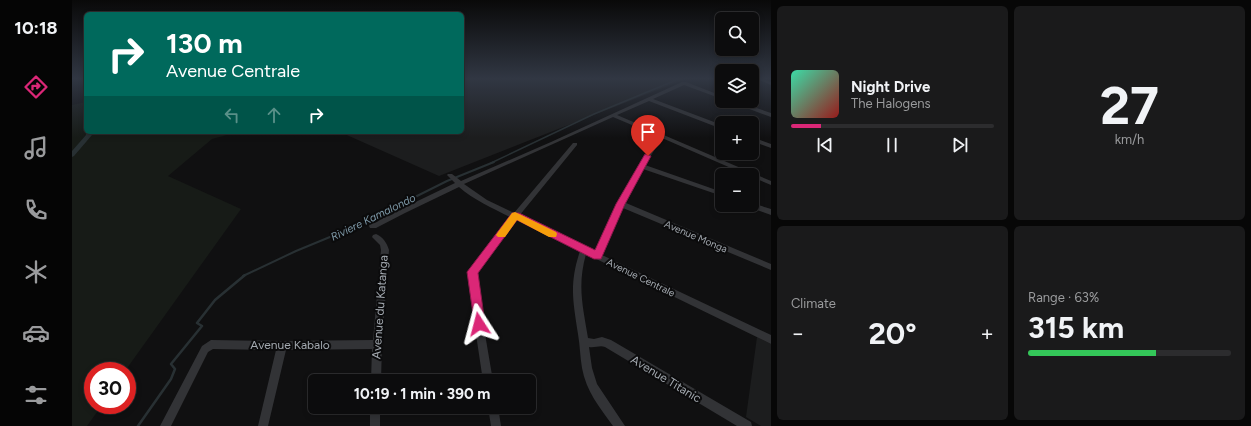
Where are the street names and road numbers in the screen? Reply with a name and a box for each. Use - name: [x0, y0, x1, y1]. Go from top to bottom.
- street label: Avenue Monga: [662, 217, 729, 256]
- street label: Avenue du Katanga: [369, 255, 391, 359]
- street label: Avenue Centrale: [604, 255, 678, 300]
- street label: Avenue Kabalo: [250, 338, 330, 352]
- street label: Avenue Titanic: [628, 353, 704, 406]

